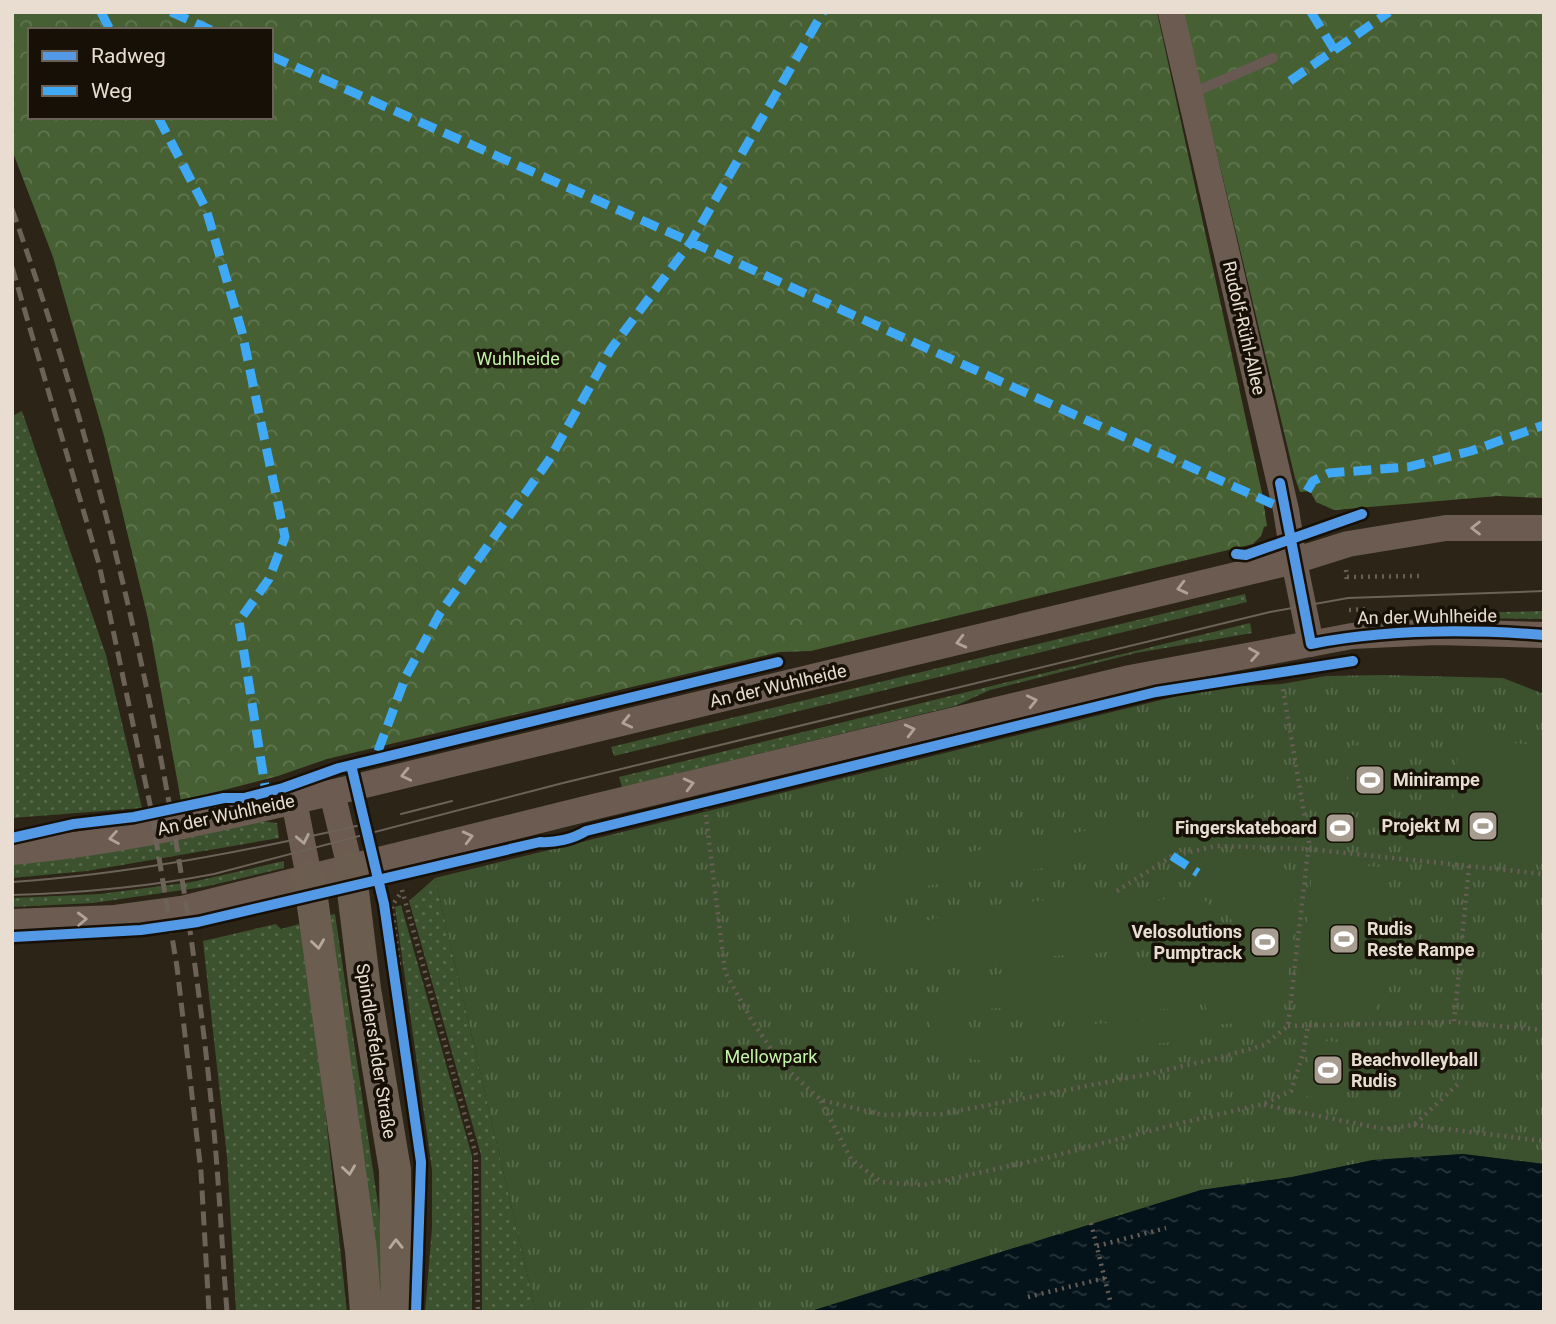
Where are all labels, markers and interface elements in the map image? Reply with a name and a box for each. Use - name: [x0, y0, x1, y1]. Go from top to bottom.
- legend: [28, 28, 273, 119]
- text: Radweg: [91, 44, 166, 68]
- text: Weg: [91, 79, 132, 103]
- street label: Rudolf-Rühl-Allee: [1219, 259, 1270, 397]
- park label: Wuhlheide: [476, 348, 560, 369]
- one-way arrow: [1470, 520, 1480, 536]
- one-way arrow: [1177, 580, 1189, 595]
- street label: An der Wuhlheide: [1357, 605, 1497, 628]
- one-way arrow: [955, 634, 967, 648]
- one-way arrow: [1248, 648, 1260, 663]
- street label: An der Wuhlheide: [707, 660, 848, 711]
- one-way arrow: [1026, 695, 1038, 709]
- one-way arrow: [621, 714, 633, 728]
- one-way arrow: [904, 724, 916, 738]
- sports icon: Minirampe: [1353, 763, 1387, 797]
- one-way arrow: [400, 766, 412, 781]
- place label: Minirampe: [1393, 769, 1480, 790]
- one-way arrow: [683, 777, 695, 792]
- street label: An der Wuhlheide: [155, 790, 297, 839]
- sports icon: Projekt M: [1466, 809, 1500, 843]
- sports icon: Fingerskateboard: [1323, 811, 1357, 845]
- place label: Projekt M: [1382, 815, 1460, 836]
- place label: Fingerskateboard: [1175, 817, 1317, 838]
- one-way arrow: [108, 830, 120, 845]
- one-way arrow: [462, 831, 474, 845]
- one-way arrow: [295, 833, 309, 845]
- one-way arrow: [77, 912, 88, 927]
- place label: Rudis Reste Rampe: [1367, 918, 1475, 960]
- place label: Velosolutions Pumptrack: [1131, 921, 1242, 963]
- sports icon: Rudis Reste Rampe: [1327, 922, 1361, 956]
- sports icon: Velosolutions Pumptrack: [1248, 925, 1282, 959]
- one-way arrow: [310, 939, 325, 950]
- street label: Spindlersfelder Straße: [352, 962, 401, 1140]
- park label: Mellowpark: [725, 1046, 818, 1067]
- place label: Beachvolleyball Rudis: [1351, 1049, 1478, 1091]
- sports icon: Beachvolleyball Rudis: [1311, 1053, 1345, 1087]
- one-way arrow: [341, 1164, 356, 1176]
- one-way arrow: [388, 1238, 404, 1248]

